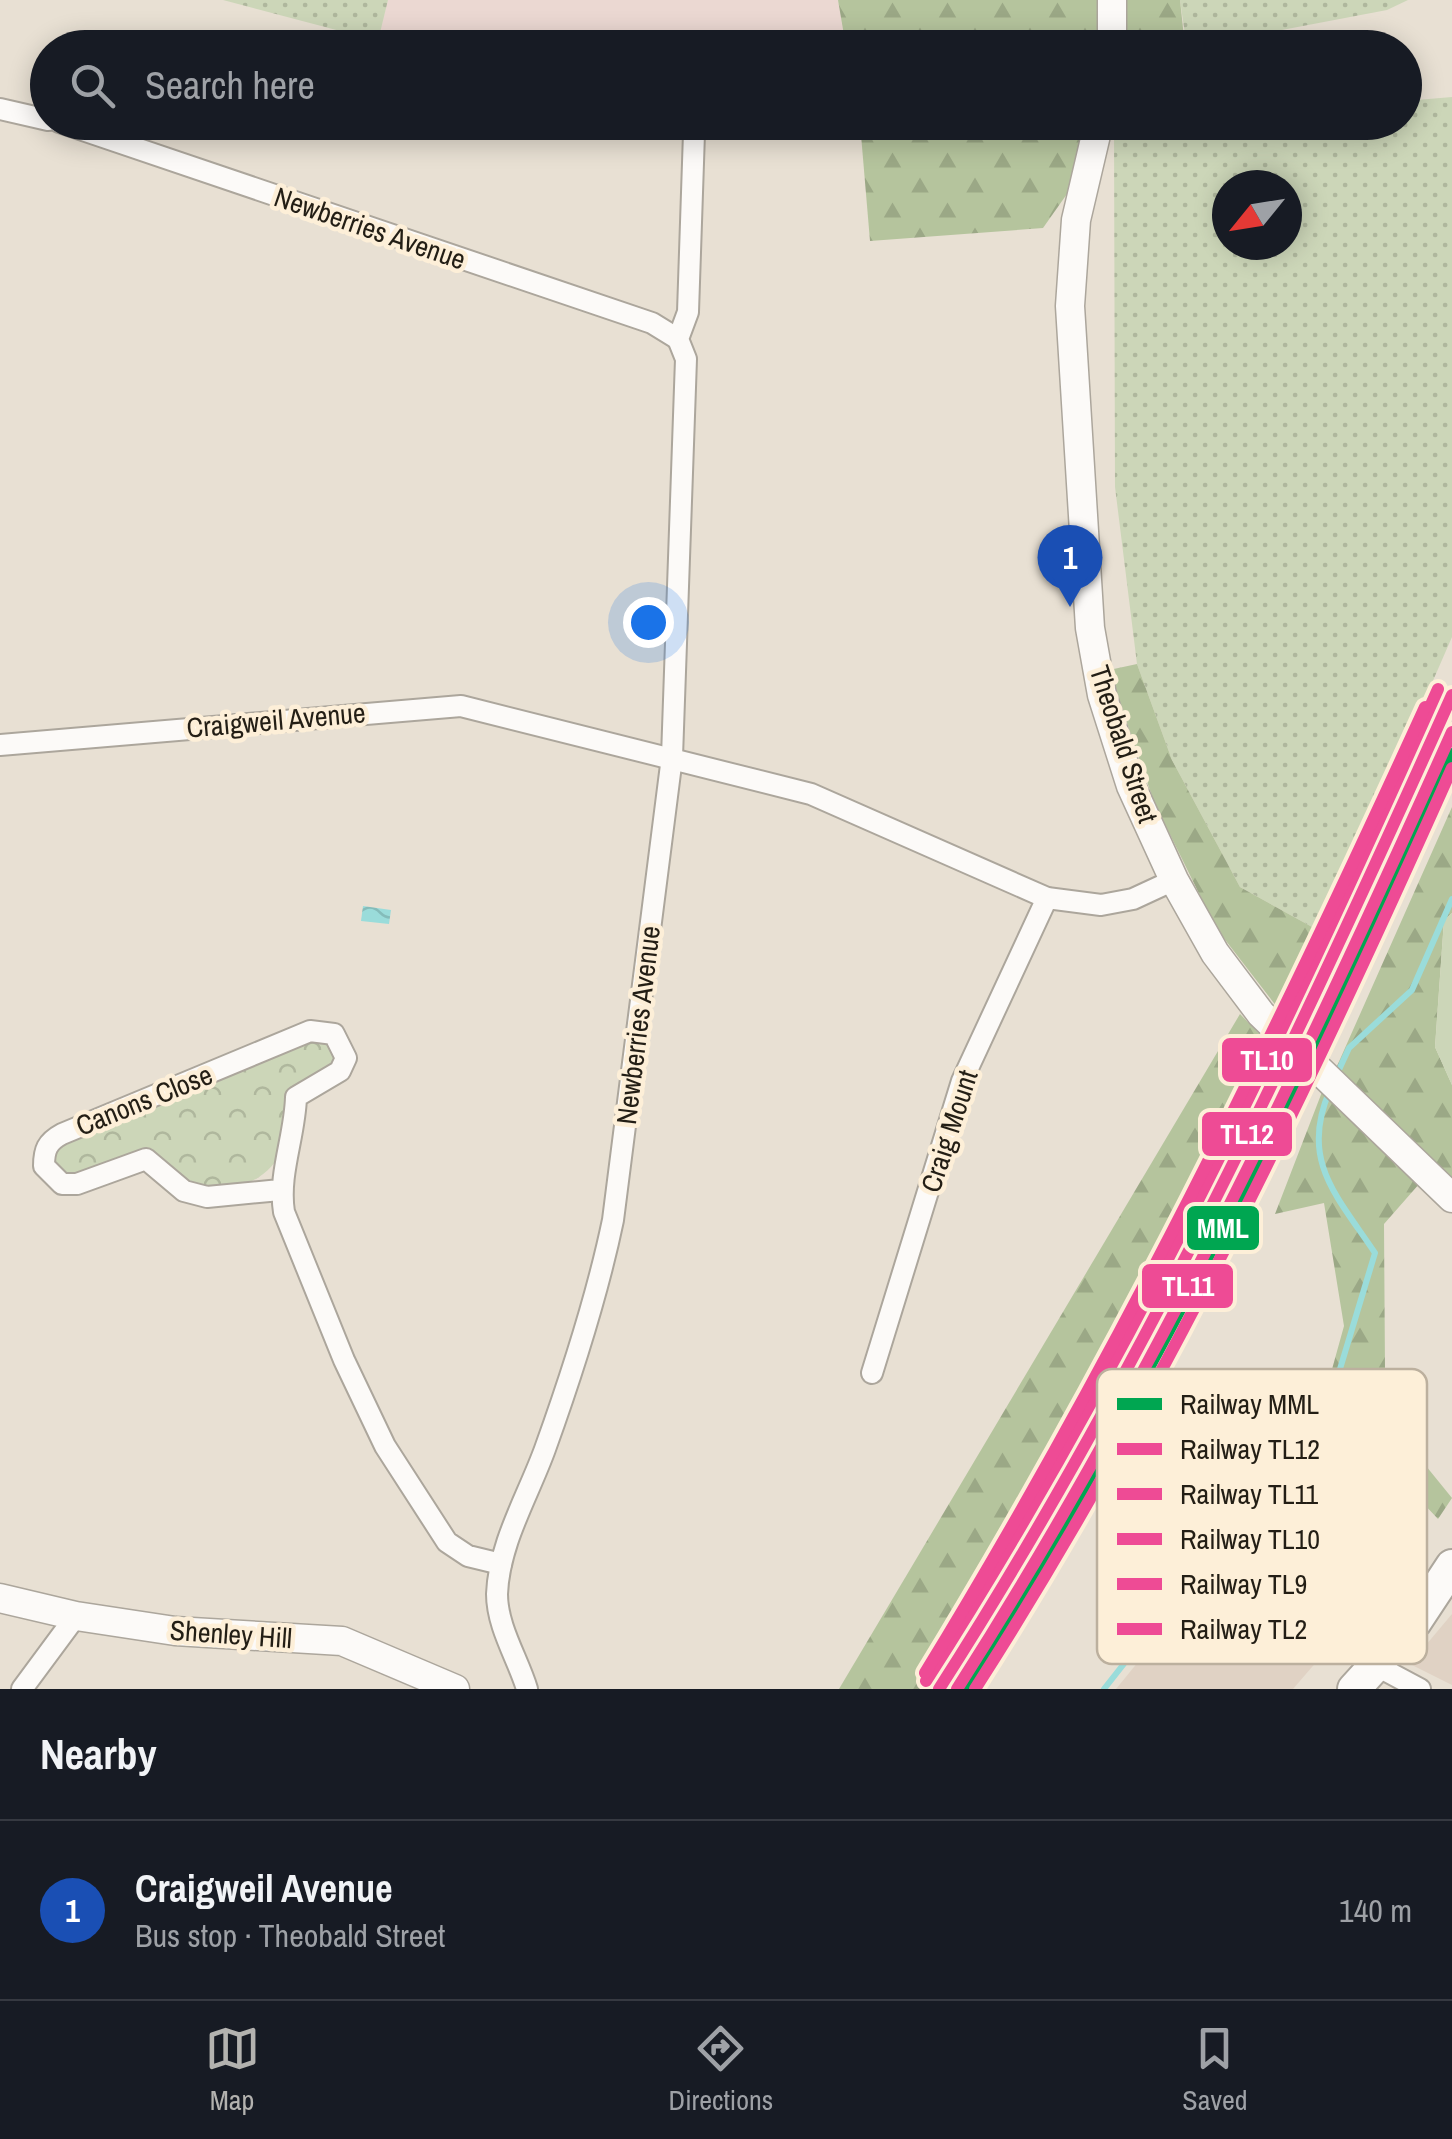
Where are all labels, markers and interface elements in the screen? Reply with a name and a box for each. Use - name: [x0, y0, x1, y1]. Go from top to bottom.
- search box: [30, 30, 1422, 140]
- icon: search: [65, 58, 120, 113]
- text: Search here: [145, 60, 315, 111]
- north arrow: [1212, 170, 1302, 260]
- street label: Newberries Avenue: [269, 177, 471, 279]
- pin: 1: [1038, 524, 1102, 607]
- your location: [623, 597, 674, 648]
- street label: Theobald Street: [1081, 660, 1167, 828]
- street label: Craigweil Avenue: [185, 693, 367, 747]
- street label: Newberries Avenue: [607, 923, 669, 1127]
- line badge: TL10: [1220, 1036, 1314, 1084]
- text: TL10: [1240, 1041, 1294, 1079]
- street label: Canons Close: [70, 1055, 218, 1145]
- street label: Craig Mount: [911, 1065, 987, 1197]
- line badge: TL12: [1200, 1110, 1294, 1158]
- text: TL12: [1220, 1115, 1274, 1153]
- line badge: MML: [1185, 1204, 1261, 1252]
- text: MML: [1197, 1209, 1249, 1247]
- line badge: TL11: [1140, 1262, 1235, 1310]
- text: TL11: [1162, 1267, 1214, 1305]
- legend: [1097, 1369, 1427, 1664]
- text: Railway MML: [1180, 1385, 1319, 1423]
- text: Railway TL12: [1180, 1430, 1320, 1468]
- text: Railway TL11: [1180, 1475, 1319, 1513]
- text: Railway TL10: [1180, 1520, 1320, 1558]
- text: Railway TL9: [1180, 1565, 1307, 1603]
- text: Railway TL2: [1180, 1610, 1307, 1648]
- street label: Shenley Hill: [169, 1611, 293, 1657]
- text: Nearby: [40, 1726, 157, 1782]
- text: Craigweil Avenue: [135, 1863, 393, 1914]
- text: 1: [65, 1889, 80, 1932]
- text: 140 m: [1339, 1889, 1412, 1932]
- text: Bus stop · Theobald Street: [135, 1914, 445, 1957]
- tab: Map: [205, 2021, 260, 2119]
- tab: Directions: [669, 2021, 773, 2119]
- tab: Saved: [1182, 2021, 1247, 2119]

